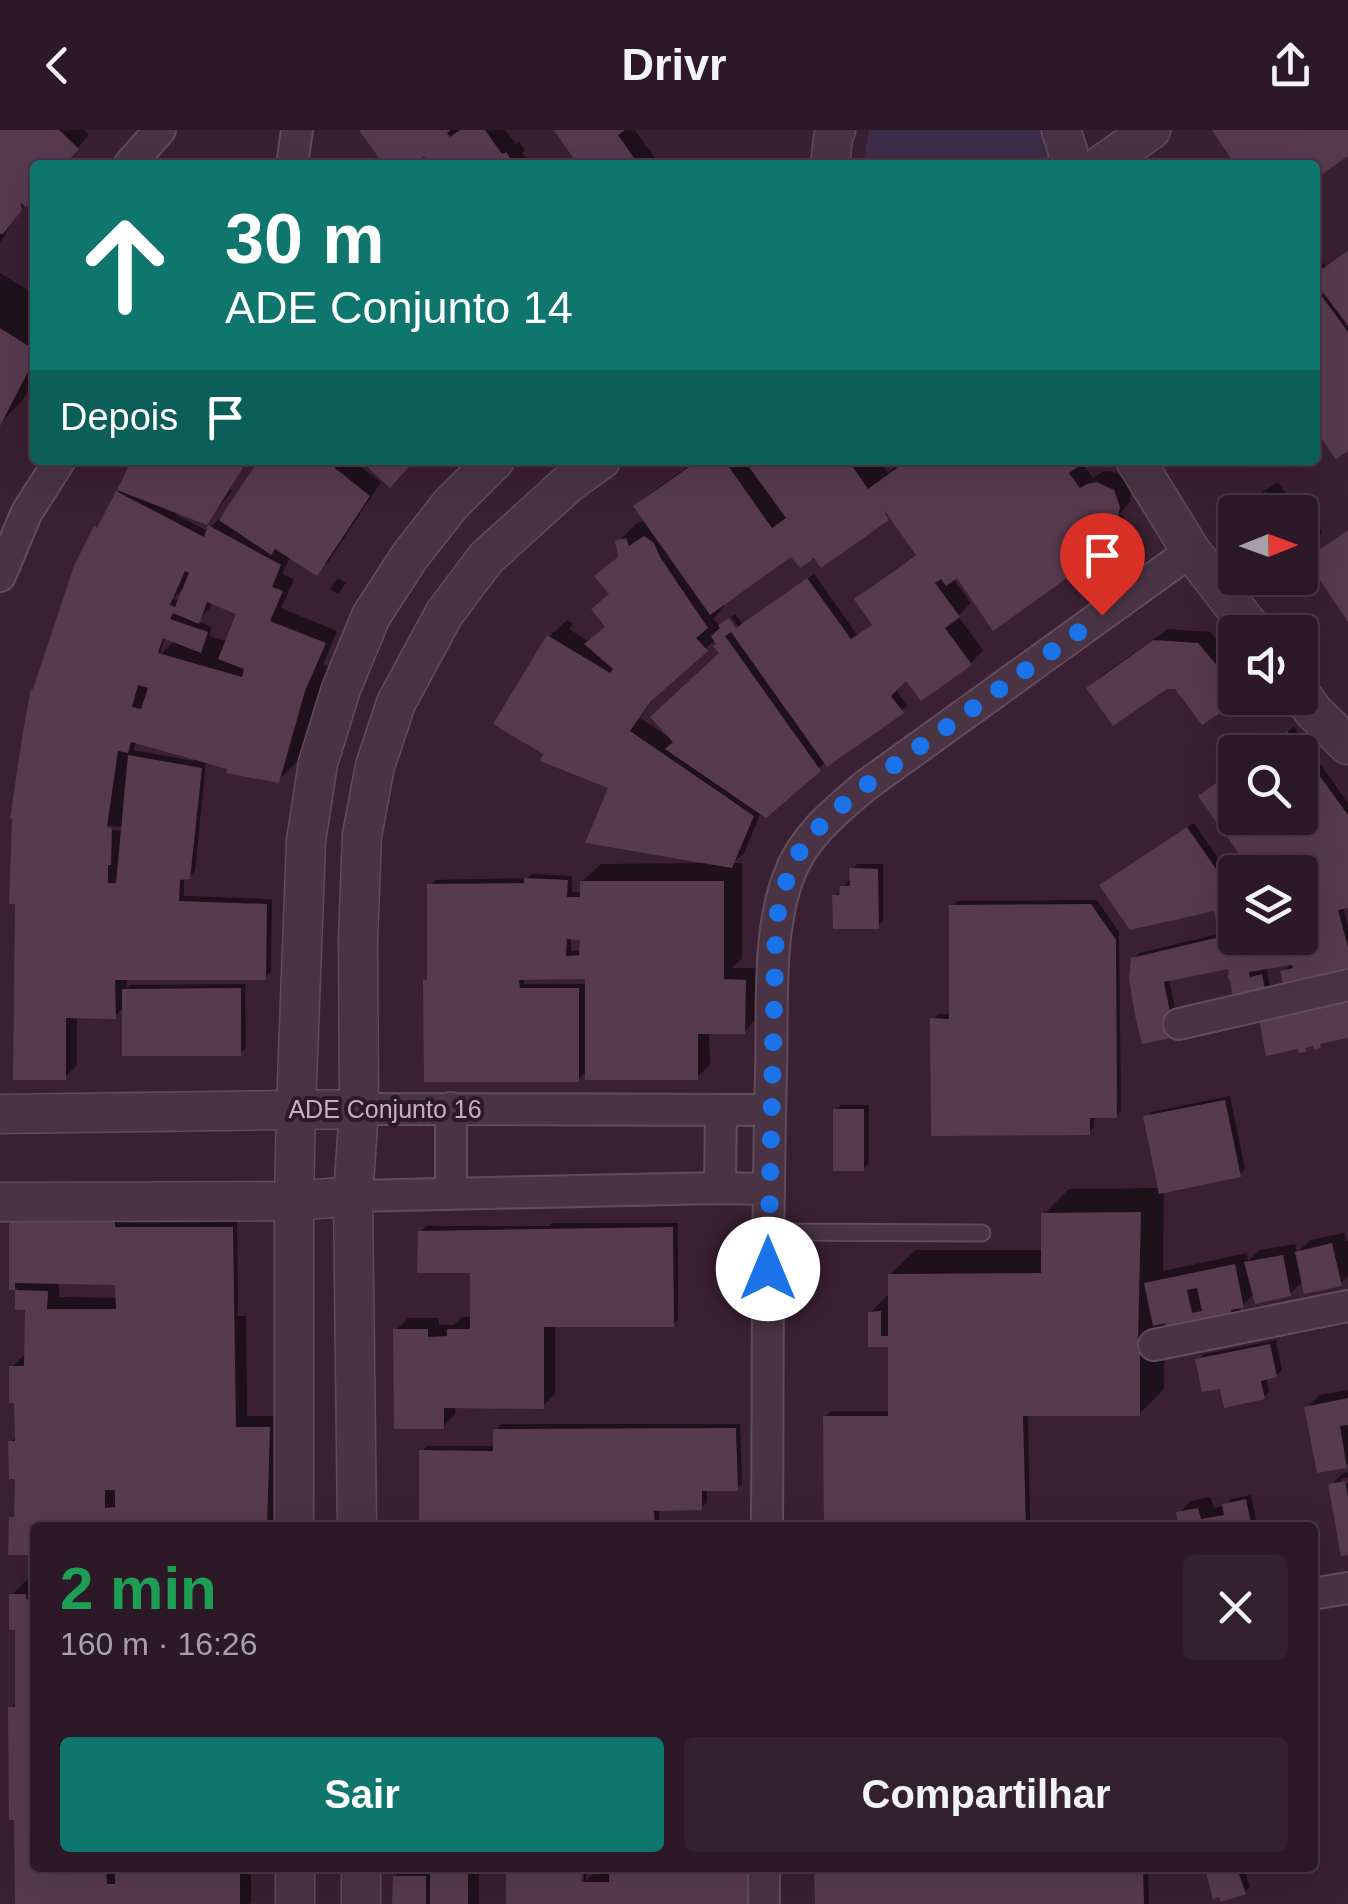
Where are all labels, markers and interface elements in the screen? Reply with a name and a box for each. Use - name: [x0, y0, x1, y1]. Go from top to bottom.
- icon: back: [30, 38, 85, 93]
- icon: share: [1263, 38, 1318, 93]
- text: Drivr: [621, 39, 727, 90]
- icon: ahead: [60, 200, 190, 330]
- text: 30 m: [225, 200, 385, 278]
- text: ADE Conjunto 14: [225, 282, 573, 333]
- icon: arrive: [198, 390, 253, 445]
- text: Depois: [60, 396, 178, 438]
- north arrow: [1218, 495, 1318, 595]
- map controls: [1218, 495, 1318, 955]
- pin: [1060, 513, 1145, 616]
- icon: arrive: [1075, 528, 1130, 583]
- button: sound: [1218, 615, 1318, 715]
- button: search: [1218, 735, 1318, 835]
- button: layers: [1218, 855, 1318, 955]
- street label: ADE Conjunto 16: [288, 1095, 482, 1123]
- position arrow: [716, 1217, 820, 1321]
- text: 2 min: [60, 1555, 217, 1622]
- button: close: [1183, 1555, 1288, 1660]
- text: 160 m · 16:26: [60, 1626, 257, 1662]
- button: Sair: [60, 1737, 664, 1852]
- button: Compartilhar: [684, 1737, 1288, 1852]

